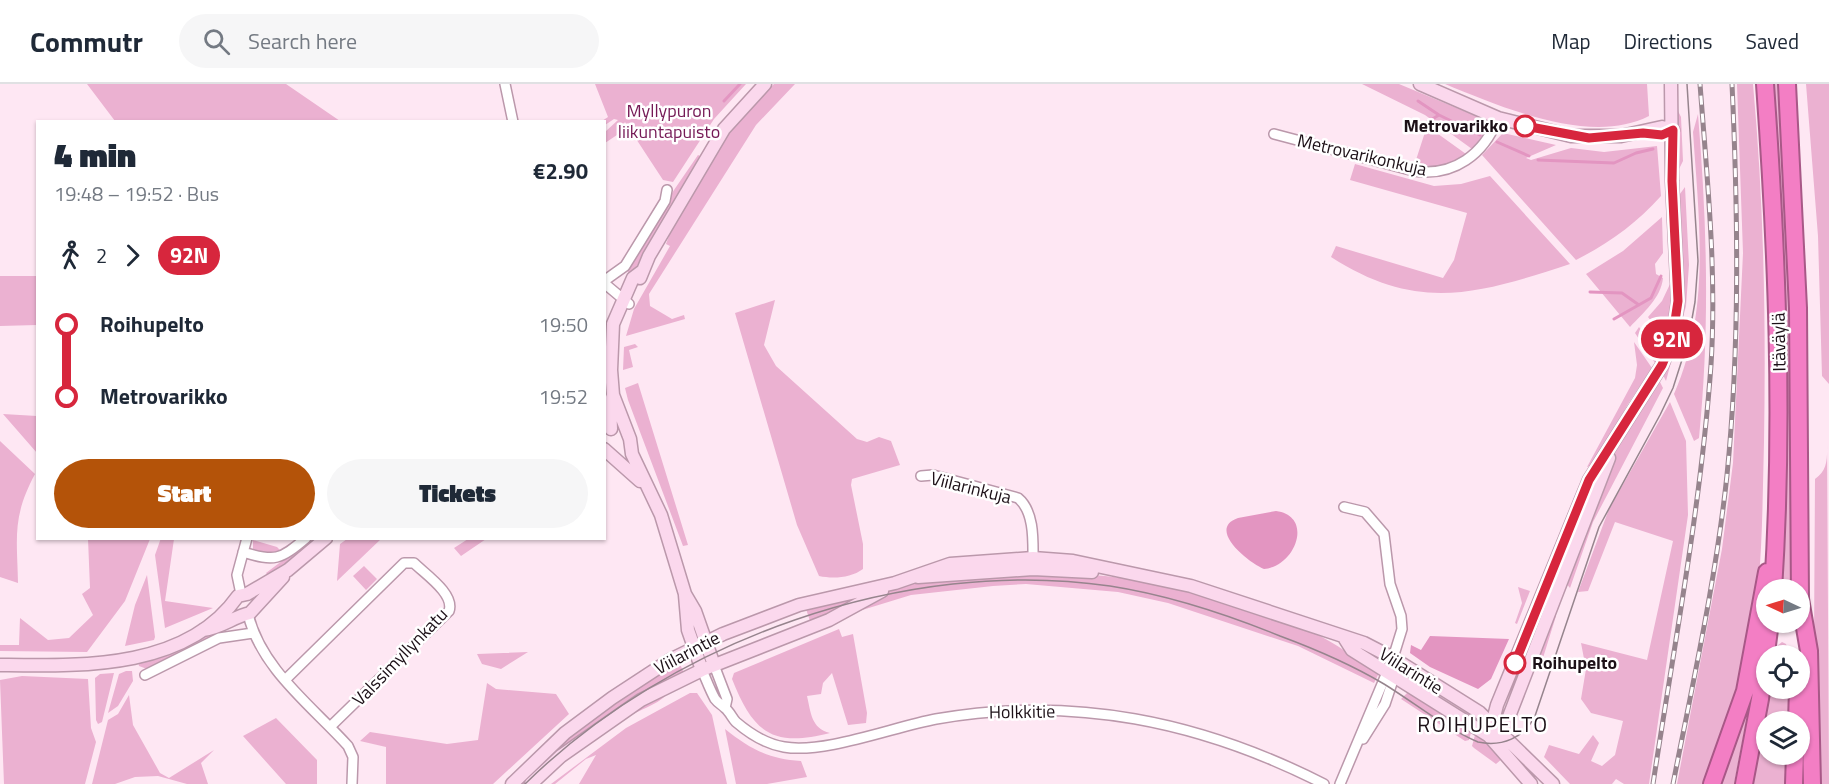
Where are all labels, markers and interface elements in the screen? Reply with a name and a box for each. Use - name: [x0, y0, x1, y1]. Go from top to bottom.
- search box: [179, 14, 599, 68]
- text: Commutr: [30, 20, 143, 63]
- text: Search here: [248, 24, 357, 58]
- icon: search: [200, 25, 233, 58]
- text: Map: [1551, 25, 1591, 57]
- text: Directions: [1624, 25, 1713, 57]
- text: Saved: [1746, 25, 1799, 57]
- park label: Myllypuron liikuntapuisto: [618, 97, 720, 145]
- place label: Metrovarikko: [1403, 112, 1508, 139]
- marker: Metrovarikko: [1514, 115, 1536, 137]
- street label: Metrovarikonkuja: [1295, 126, 1430, 183]
- text: 4 min: [54, 130, 136, 180]
- text: €2.90: [533, 154, 588, 188]
- text: 19:48 – 19:52 · Bus: [54, 178, 219, 209]
- icon: walk: [54, 239, 87, 272]
- icon: forward: [116, 239, 149, 272]
- text: 92N: [170, 239, 208, 271]
- text: 2: [96, 240, 107, 271]
- text: Roihupelto: [100, 307, 204, 341]
- text: 19:50: [539, 309, 588, 340]
- street label: Itäväylä: [1764, 312, 1793, 372]
- line badge: 92N: [1638, 320, 1706, 358]
- text: 92N: [1653, 323, 1691, 355]
- text: Metrovarikko: [100, 379, 228, 413]
- text: 19:52: [539, 381, 588, 412]
- button: Start: [54, 459, 315, 528]
- button: Tickets: [327, 459, 588, 528]
- street label: Viilarinkuja: [928, 464, 1014, 511]
- north arrow: [1756, 579, 1810, 633]
- map controls: [1756, 579, 1810, 765]
- street label: Valssimyllynkatu: [346, 601, 454, 712]
- street label: Viilarintie: [649, 624, 724, 681]
- street label: Viilarintie: [1374, 640, 1448, 701]
- button: locate: [1756, 645, 1810, 699]
- place label: Roihupelto: [1532, 649, 1617, 676]
- marker: Roihupelto: [1504, 652, 1526, 674]
- street label: Holkkitie: [989, 697, 1055, 726]
- district label: ROIHUPELTO: [1417, 708, 1549, 740]
- button: layers: [1756, 711, 1810, 765]

